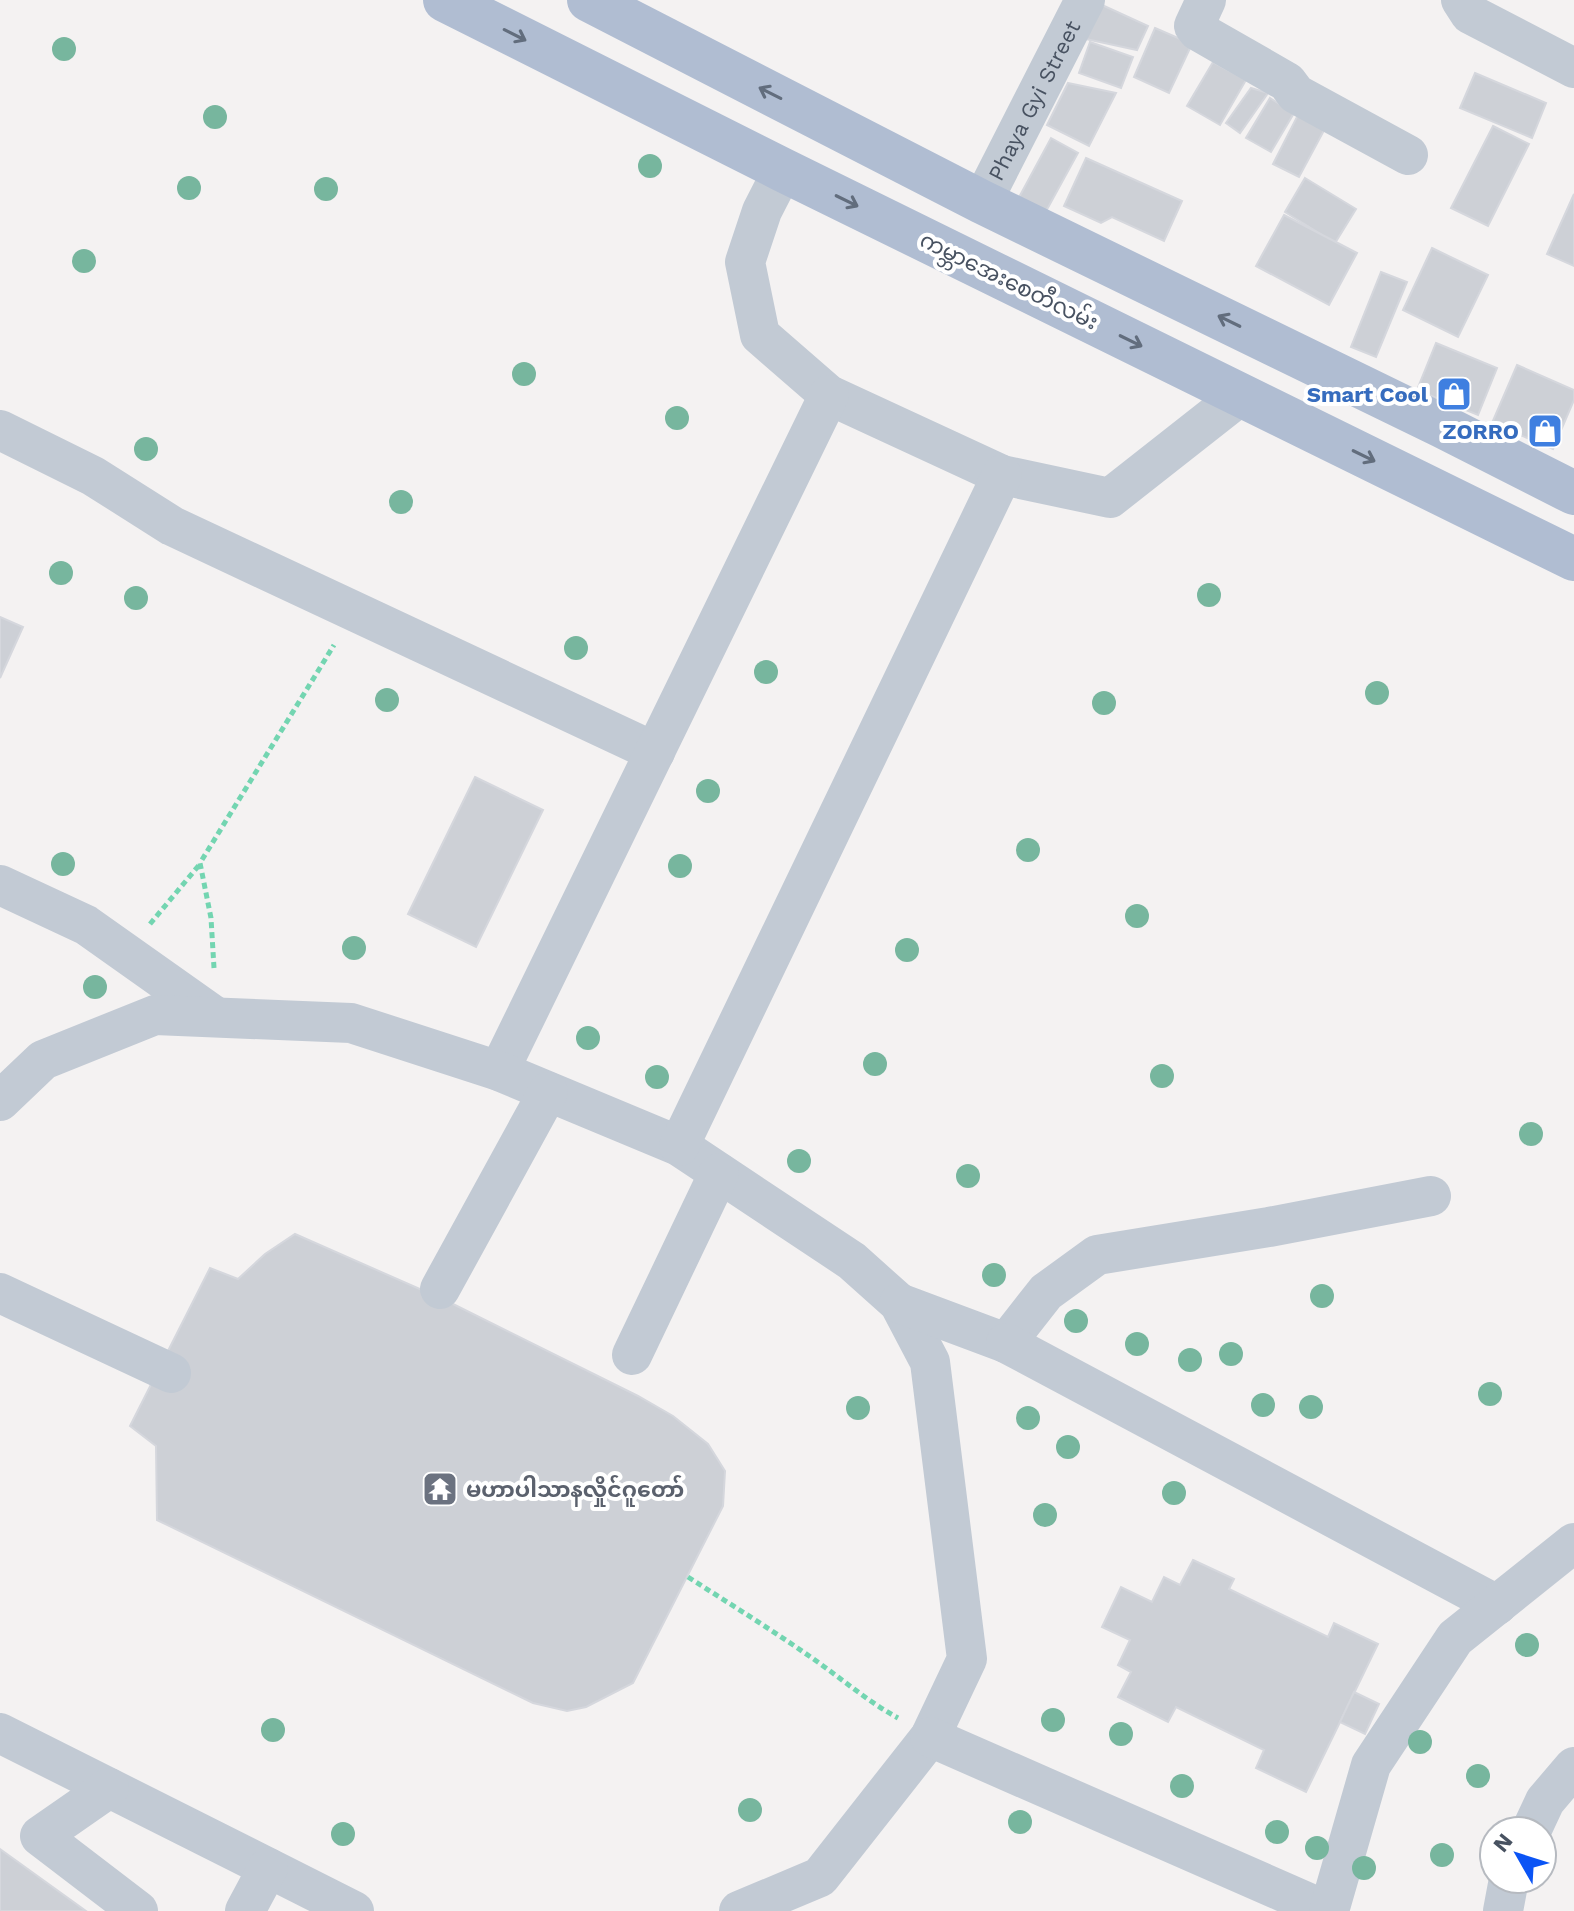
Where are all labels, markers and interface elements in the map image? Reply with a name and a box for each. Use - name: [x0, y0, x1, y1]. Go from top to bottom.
- street label: Phaya Gyi Street: [983, 16, 1085, 185]
- one-way arrow: [502, 28, 526, 43]
- one-way arrow: [759, 84, 783, 100]
- one-way arrow: [835, 194, 859, 210]
- street label: ကမ္ဘာအေးစေတီလမ်း: [914, 224, 1103, 339]
- one-way arrow: [1217, 313, 1241, 328]
- one-way arrow: [1118, 334, 1142, 349]
- shop icon: Smart Cool: [1435, 375, 1473, 413]
- place label: Smart Cool: [1307, 382, 1429, 407]
- shop icon: ZORRO: [1526, 412, 1564, 450]
- place label: ZORRO: [1443, 419, 1519, 444]
- one-way arrow: [1352, 448, 1376, 464]
- temple icon: မဟာပါသာနလှိုင်ဂူတော်: [421, 1470, 459, 1508]
- place label: မဟာပါသာနလှိုင်ဂူတော်: [466, 1474, 684, 1507]
- north arrow: [1478, 1815, 1558, 1895]
- text: N: [1488, 1829, 1518, 1857]

